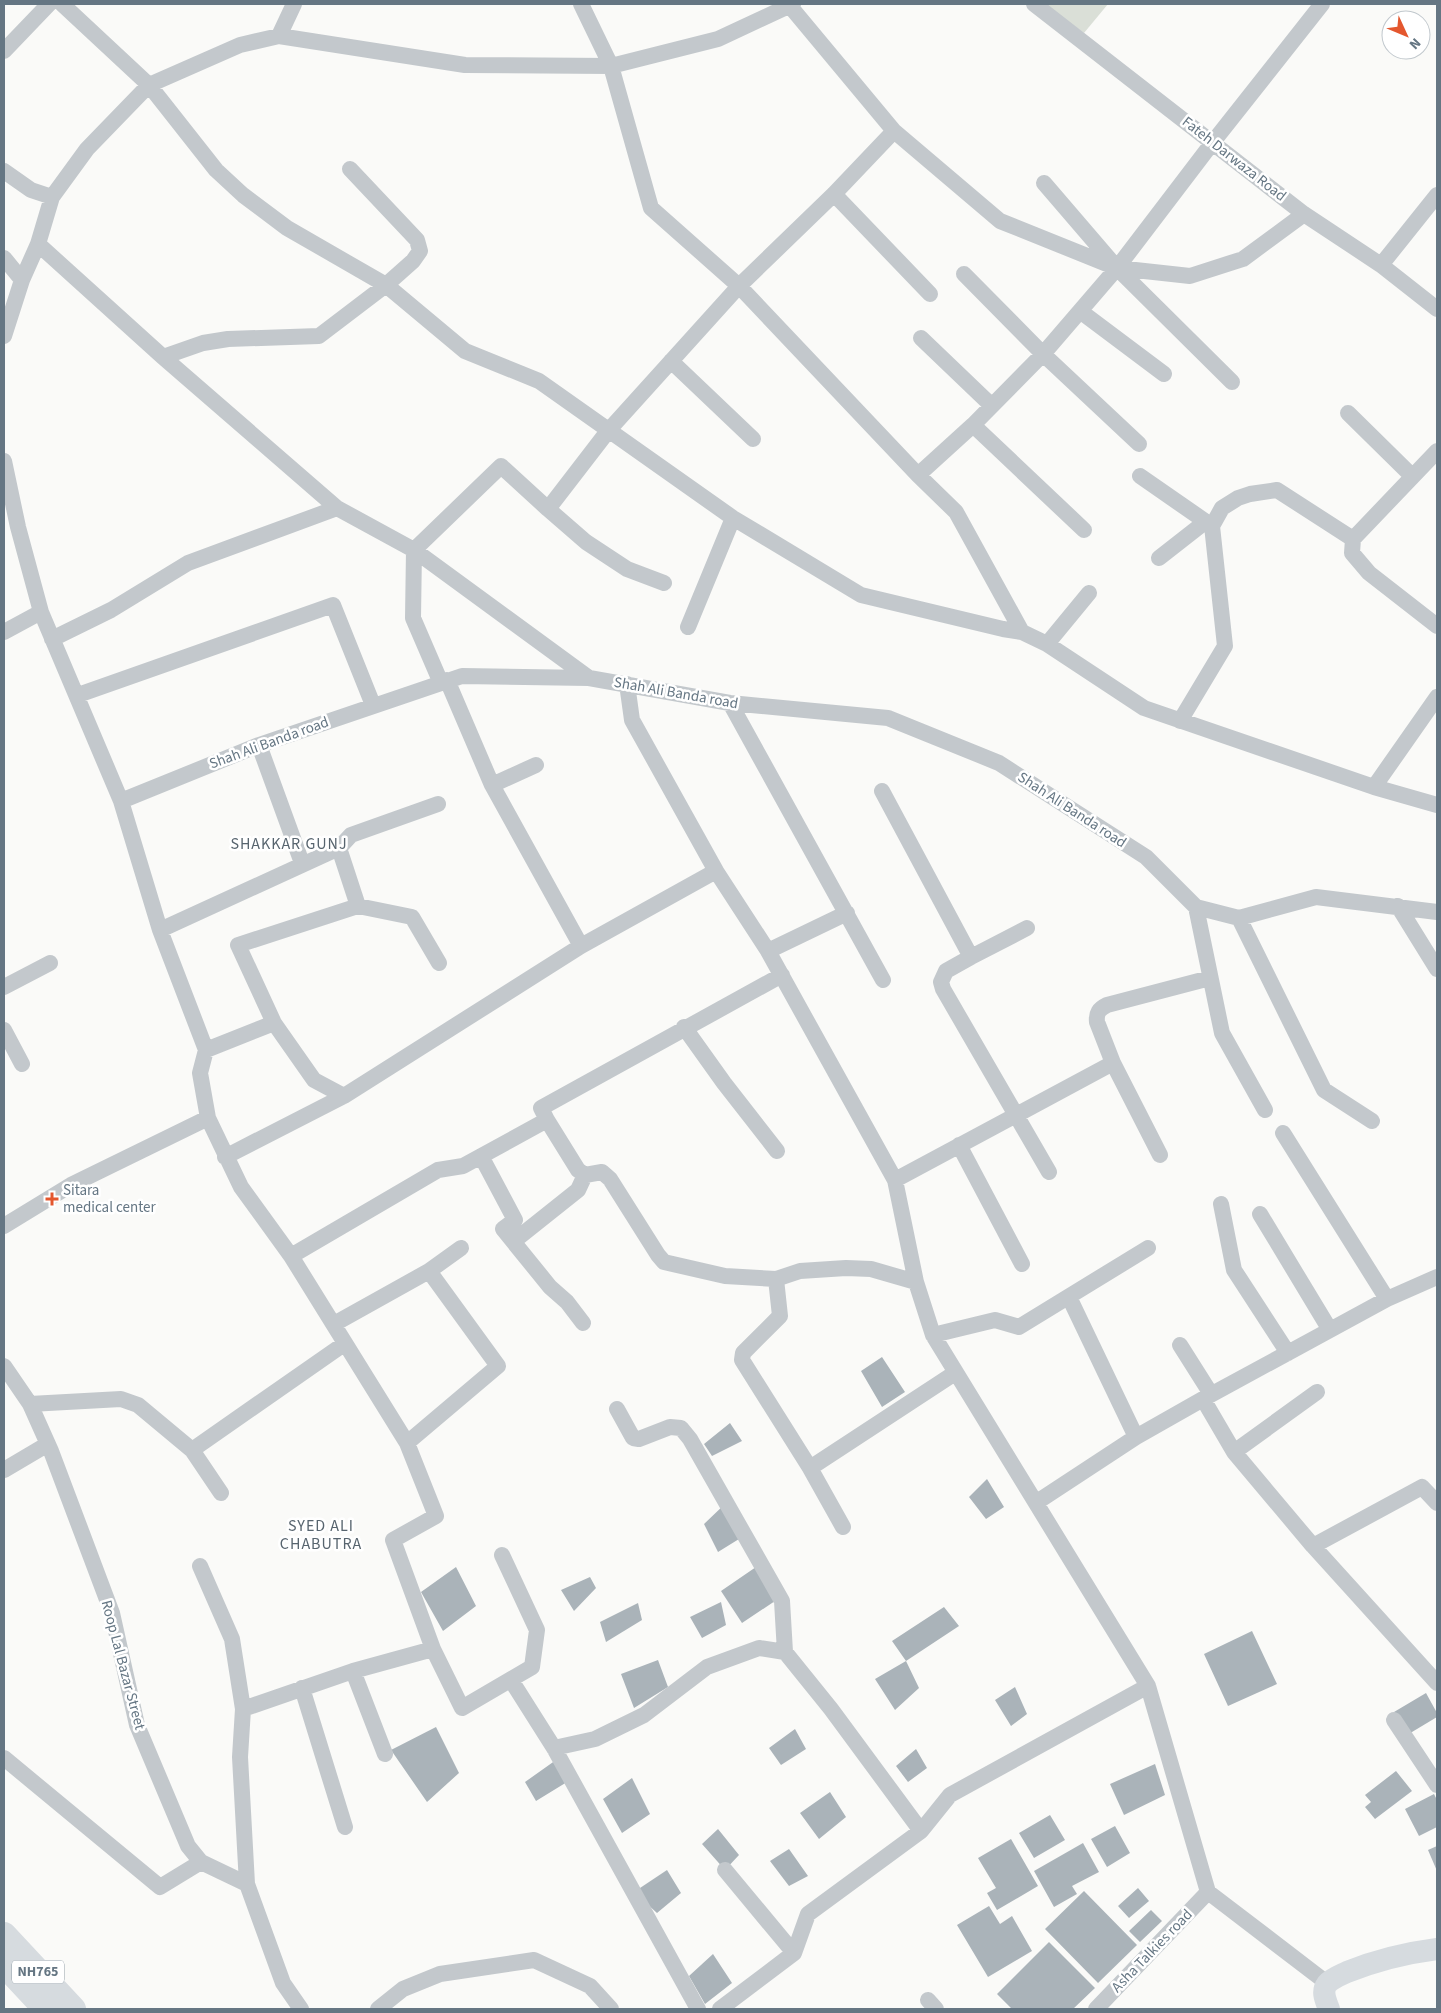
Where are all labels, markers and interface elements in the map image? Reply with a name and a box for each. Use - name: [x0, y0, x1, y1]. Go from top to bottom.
- north arrow: [1381, 10, 1431, 60]
- text: N: [1404, 33, 1425, 54]
- street label: Fateh Darwaza Road: [1178, 112, 1290, 206]
- street label: Shah Ali Banda road: [612, 672, 740, 714]
- street label: Shah Ali Banda road: [206, 712, 332, 774]
- street label: Shah Ali Banda road: [1013, 767, 1131, 853]
- district label: SHAKKAR GUNJ: [230, 833, 348, 855]
- place label: Sitara medical center: [63, 1180, 156, 1218]
- marker: Sitara medical center: [45, 1192, 59, 1206]
- district label: SYED ALI CHABUTRA: [280, 1515, 362, 1555]
- street label: Roop Lal Bazar Street: [96, 1598, 150, 1732]
- street label: Asha Talkies road: [1107, 1905, 1197, 1997]
- road number: NH765: [12, 1960, 64, 1984]

